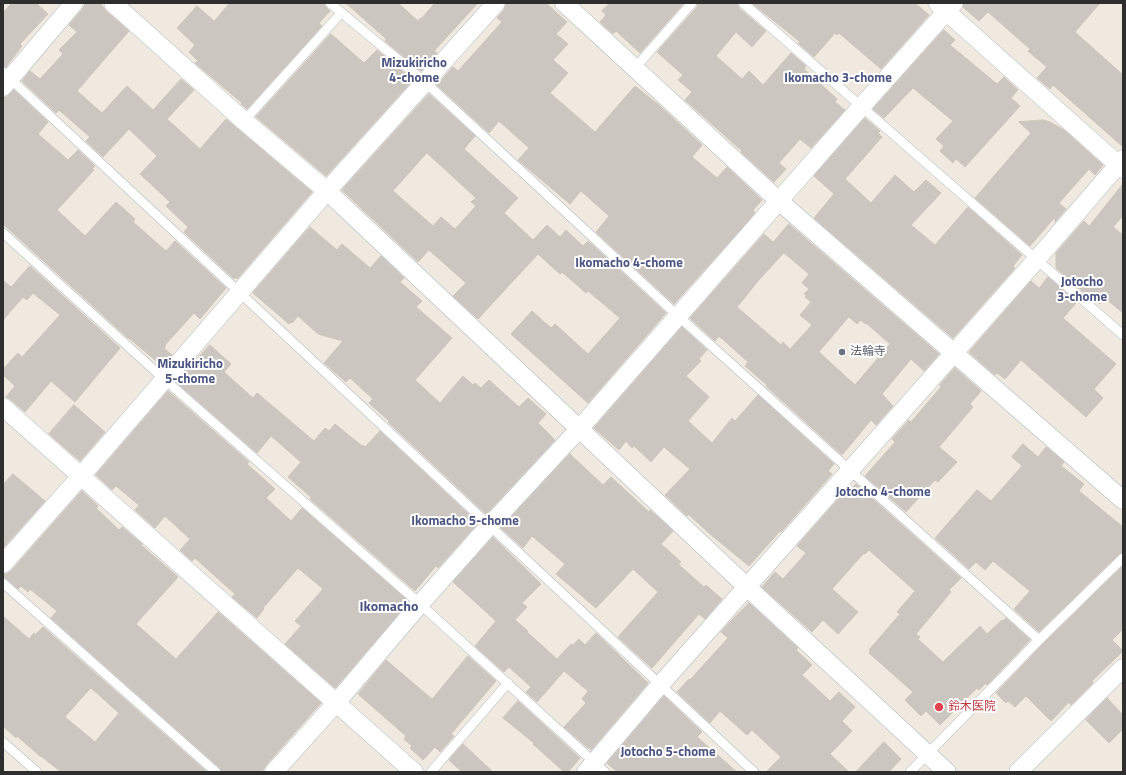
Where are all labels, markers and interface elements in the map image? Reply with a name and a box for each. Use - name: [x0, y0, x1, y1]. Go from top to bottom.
- district label: Mizukiricho 4-chome: [381, 56, 447, 87]
- district label: Ikomacho 3-chome: [784, 71, 892, 87]
- district label: Ikomacho 4-chome: [575, 256, 683, 272]
- district label: Jotocho 3-chome: [1057, 275, 1107, 306]
- place label: 法輪寺: [850, 345, 886, 359]
- marker: 法輪寺: [837, 347, 847, 357]
- district label: Mizukiricho 5-chome: [157, 357, 223, 388]
- district label: Jotocho 4-chome: [835, 485, 931, 501]
- district label: Ikomacho 5-chome: [411, 514, 519, 530]
- district label: Ikomacho: [360, 600, 418, 616]
- place label: 鈴木医院: [948, 700, 996, 714]
- marker: 鈴木医院: [933, 701, 945, 713]
- district label: Jotocho 5-chome: [620, 745, 716, 761]

